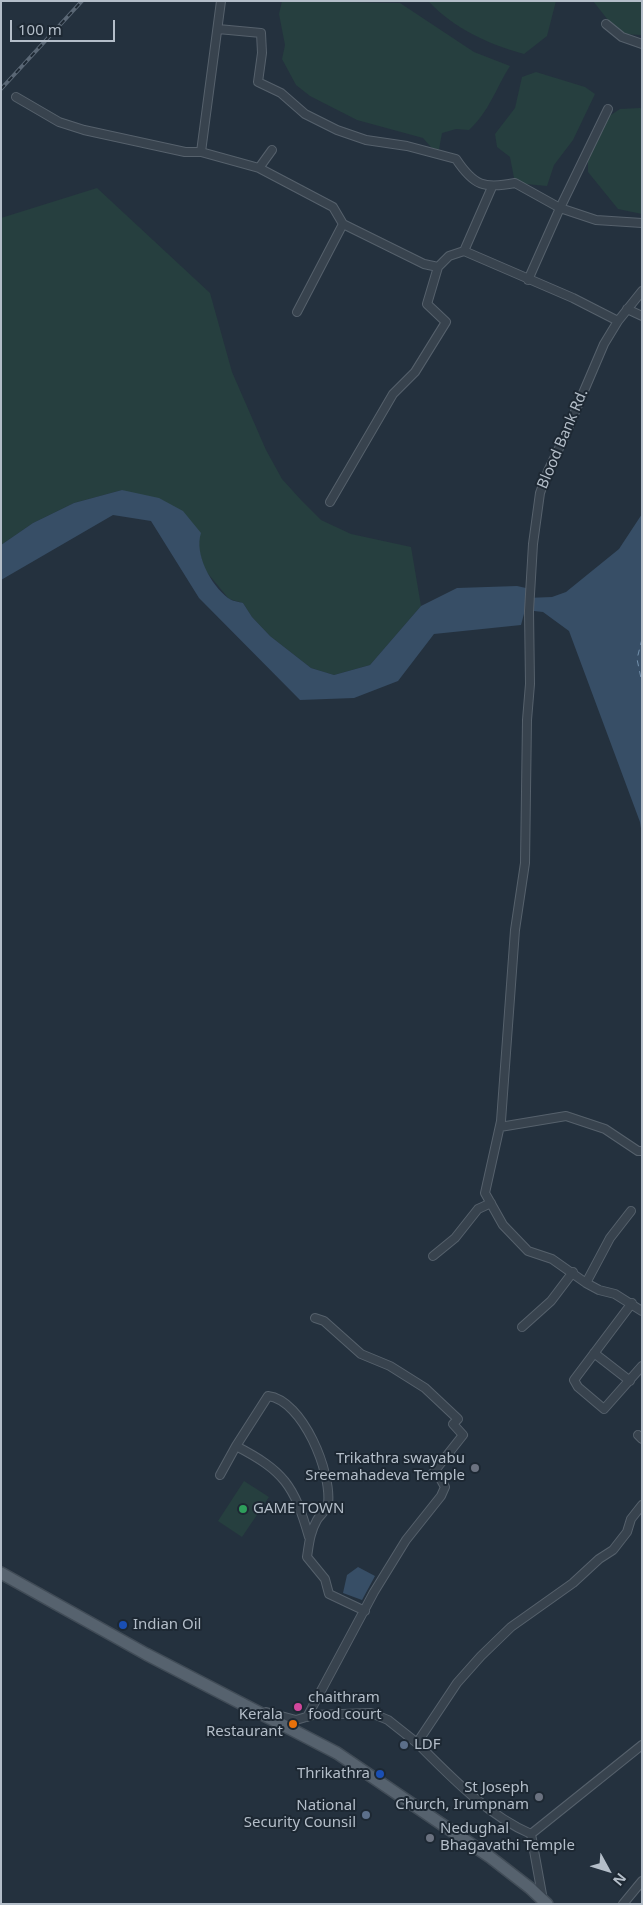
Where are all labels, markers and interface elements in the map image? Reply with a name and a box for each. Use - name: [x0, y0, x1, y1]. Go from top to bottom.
- scale bar: [12, 10, 118, 42]
- text: 100 m: [18, 19, 62, 39]
- street label: Blood Bank Rd.: [534, 386, 592, 492]
- place label: Trikathra swayabu Sreemahadeva Temple: [305, 1450, 465, 1485]
- marker: Trikathra swayabu Sreemahadeva Temple: [469, 1462, 481, 1474]
- place label: GAME TOWN: [253, 1500, 344, 1518]
- marker: GAME TOWN: [237, 1503, 249, 1515]
- place label: Indian Oil: [133, 1616, 201, 1634]
- marker: Indian Oil: [117, 1619, 129, 1631]
- place label: chaithram food court: [308, 1689, 382, 1724]
- marker: chaithram food court: [292, 1701, 304, 1713]
- place label: Kerala Restaurant: [206, 1706, 283, 1741]
- marker: Kerala Restaurant: [287, 1718, 299, 1730]
- place label: LDF: [414, 1736, 441, 1754]
- marker: LDF: [398, 1739, 410, 1751]
- place label: Thrikathra: [297, 1765, 370, 1783]
- marker: Thrikathra: [374, 1768, 386, 1780]
- place label: St Joseph Church, Irumpnam: [395, 1779, 529, 1814]
- marker: St Joseph Church, Irumpnam: [533, 1791, 545, 1803]
- place label: National Security Counsil: [244, 1797, 356, 1832]
- marker: National Security Counsil: [360, 1809, 372, 1821]
- place label: Nedughal Bhagavathi Temple: [440, 1820, 575, 1855]
- marker: Nedughal Bhagavathi Temple: [424, 1832, 436, 1844]
- north arrow: [583, 1845, 633, 1895]
- text: N: [609, 1869, 631, 1890]

